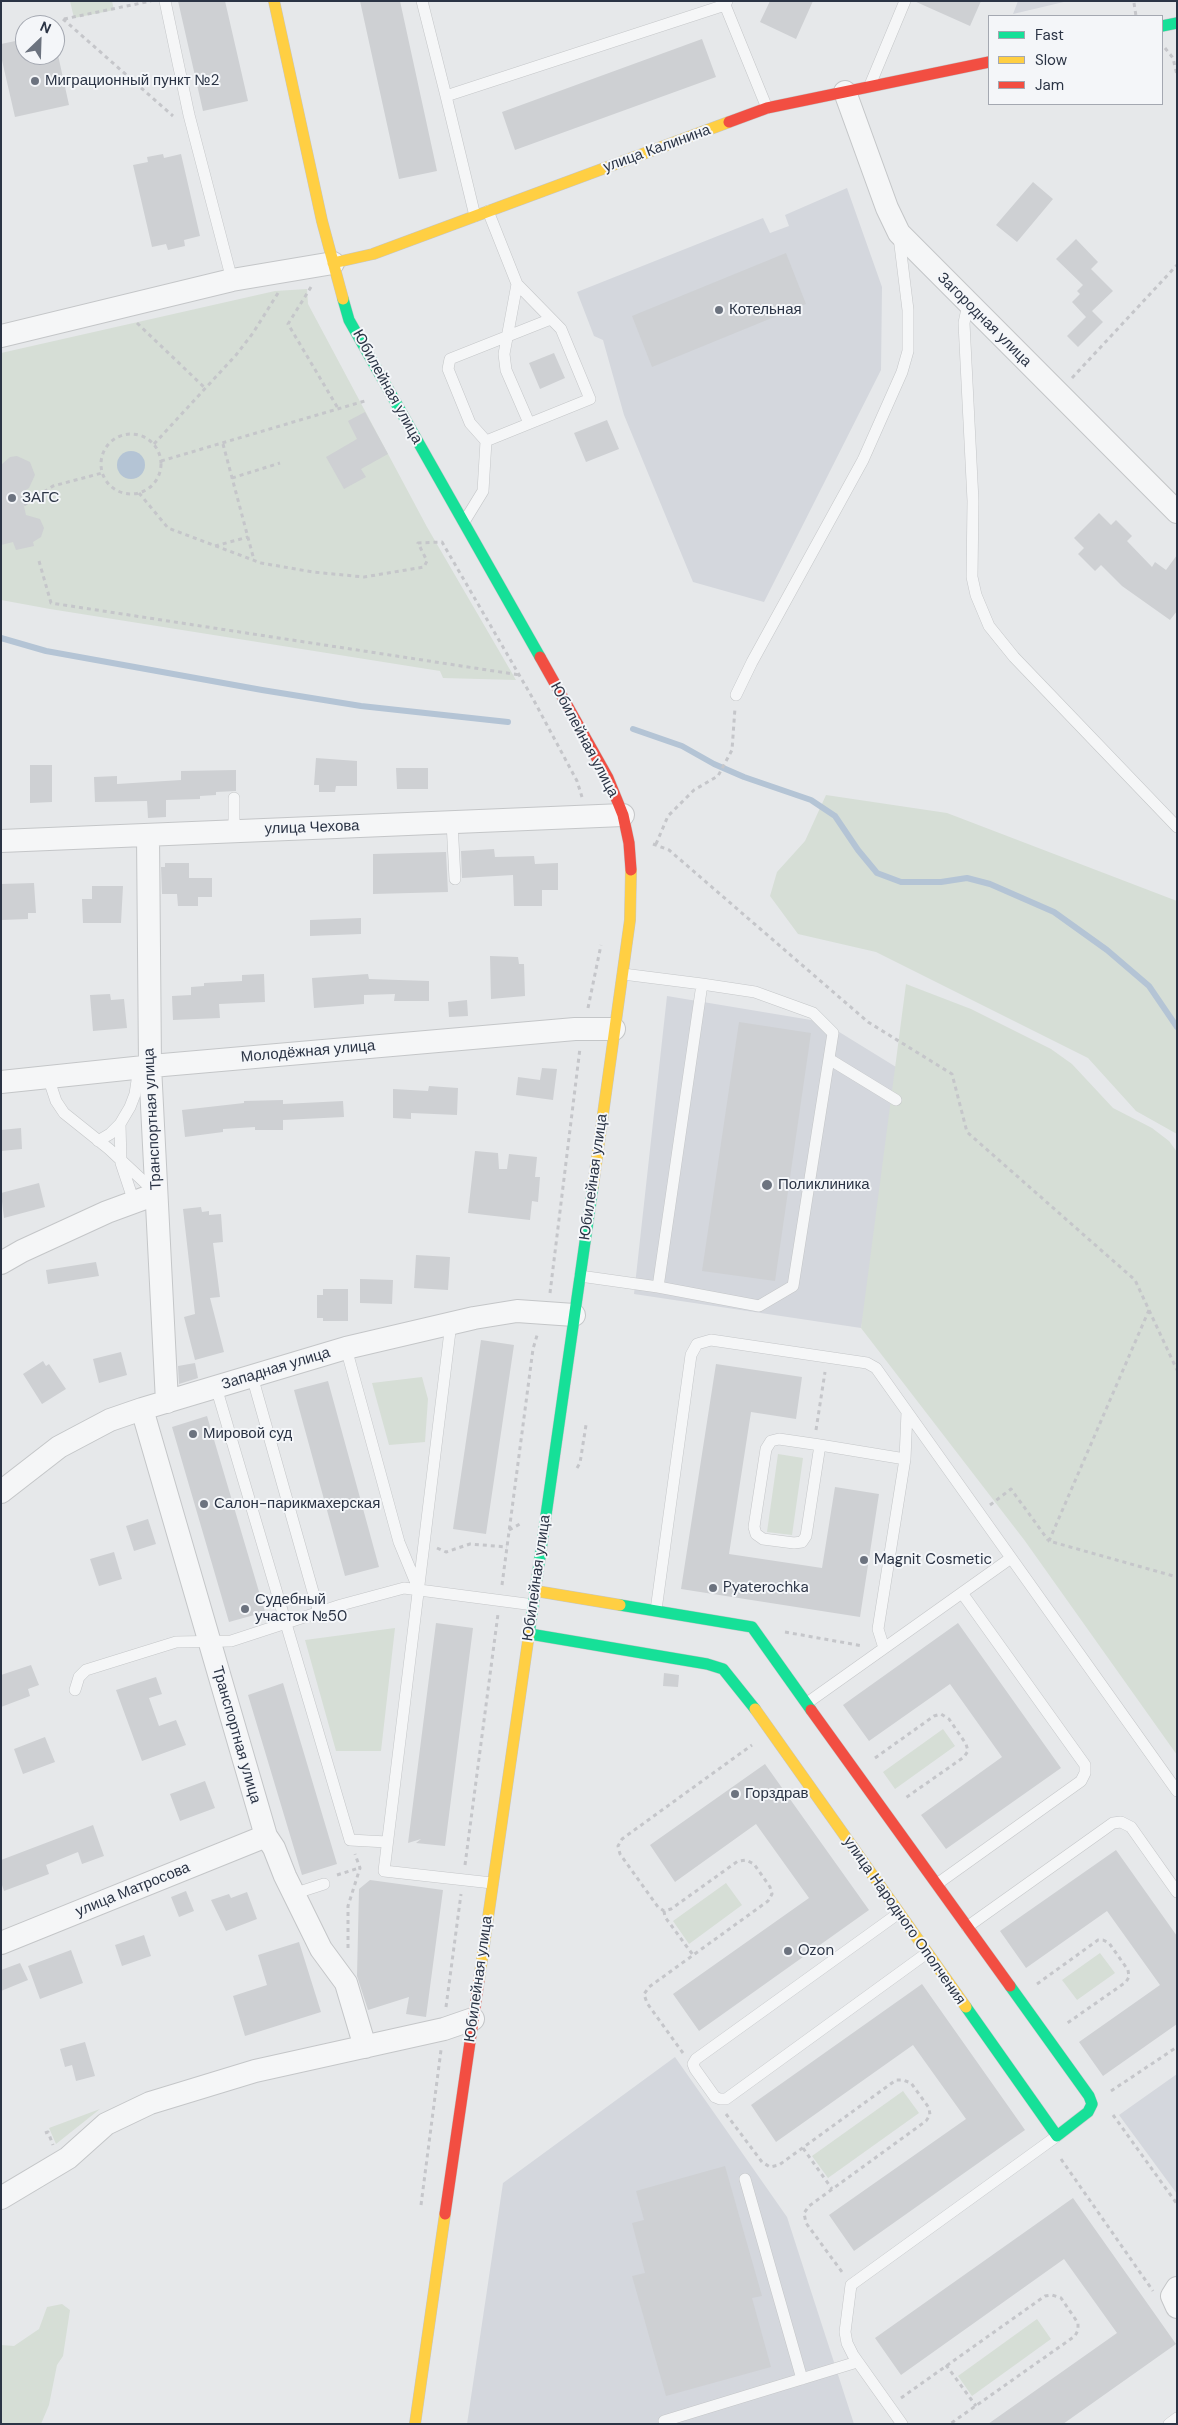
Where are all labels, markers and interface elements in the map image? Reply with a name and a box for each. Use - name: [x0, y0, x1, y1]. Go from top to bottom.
- north arrow: [15, 15, 65, 65]
- legend: [988, 15, 1163, 105]
- text: N: [37, 17, 54, 38]
- text: Fast: [1035, 25, 1064, 45]
- text: Slow: [1035, 50, 1067, 70]
- place label: Миграционный пункт №2: [45, 72, 219, 90]
- marker: Миграционный пункт №2: [29, 75, 41, 87]
- text: Jam: [1035, 75, 1064, 95]
- street label: улица Калинина: [601, 121, 713, 177]
- street label: Загородная улица: [933, 269, 1035, 371]
- place label: Котельная: [729, 301, 802, 319]
- marker: Котельная: [713, 304, 725, 316]
- street label: Юбилейная улица: [348, 327, 426, 447]
- place label: ЗАГС: [22, 489, 59, 507]
- marker: ЗАГС: [6, 492, 18, 504]
- street label: Юбилейная улица: [546, 679, 622, 801]
- street label: улица Чехова: [264, 817, 360, 839]
- street label: Молодёжная улица: [240, 1037, 376, 1067]
- street label: Транспортная улица: [140, 1048, 166, 1190]
- street label: Юбилейная улица: [576, 1113, 612, 1241]
- place label: Поликлиника: [778, 1176, 870, 1194]
- marker: Поликлиника: [760, 1178, 774, 1192]
- street label: Западная улица: [220, 1344, 332, 1394]
- place label: Мировой суд: [203, 1425, 292, 1443]
- marker: Мировой суд: [187, 1428, 199, 1440]
- place label: Салон-парикмахерская: [214, 1495, 380, 1513]
- marker: Салон-парикмахерская: [198, 1498, 210, 1510]
- street label: Юбилейная улица: [519, 1514, 555, 1642]
- place label: Magnit Cosmetic: [874, 1551, 992, 1569]
- marker: Magnit Cosmetic: [858, 1554, 870, 1566]
- place label: Pyaterochka: [723, 1579, 809, 1597]
- marker: Pyaterochka: [707, 1582, 719, 1594]
- place label: Судебный участок №50: [255, 1591, 347, 1626]
- marker: Судебный участок №50: [239, 1603, 251, 1615]
- street label: Транспортная улица: [208, 1664, 264, 1806]
- place label: Горздрав: [745, 1785, 809, 1803]
- marker: Горздрав: [729, 1788, 741, 1800]
- street label: улица Народного Ополчения: [839, 1834, 969, 2008]
- street label: улица Матросова: [73, 1859, 193, 1921]
- street label: Юбилейная улица: [461, 1915, 497, 2043]
- place label: Ozon: [798, 1942, 834, 1960]
- marker: Ozon: [782, 1945, 794, 1957]

